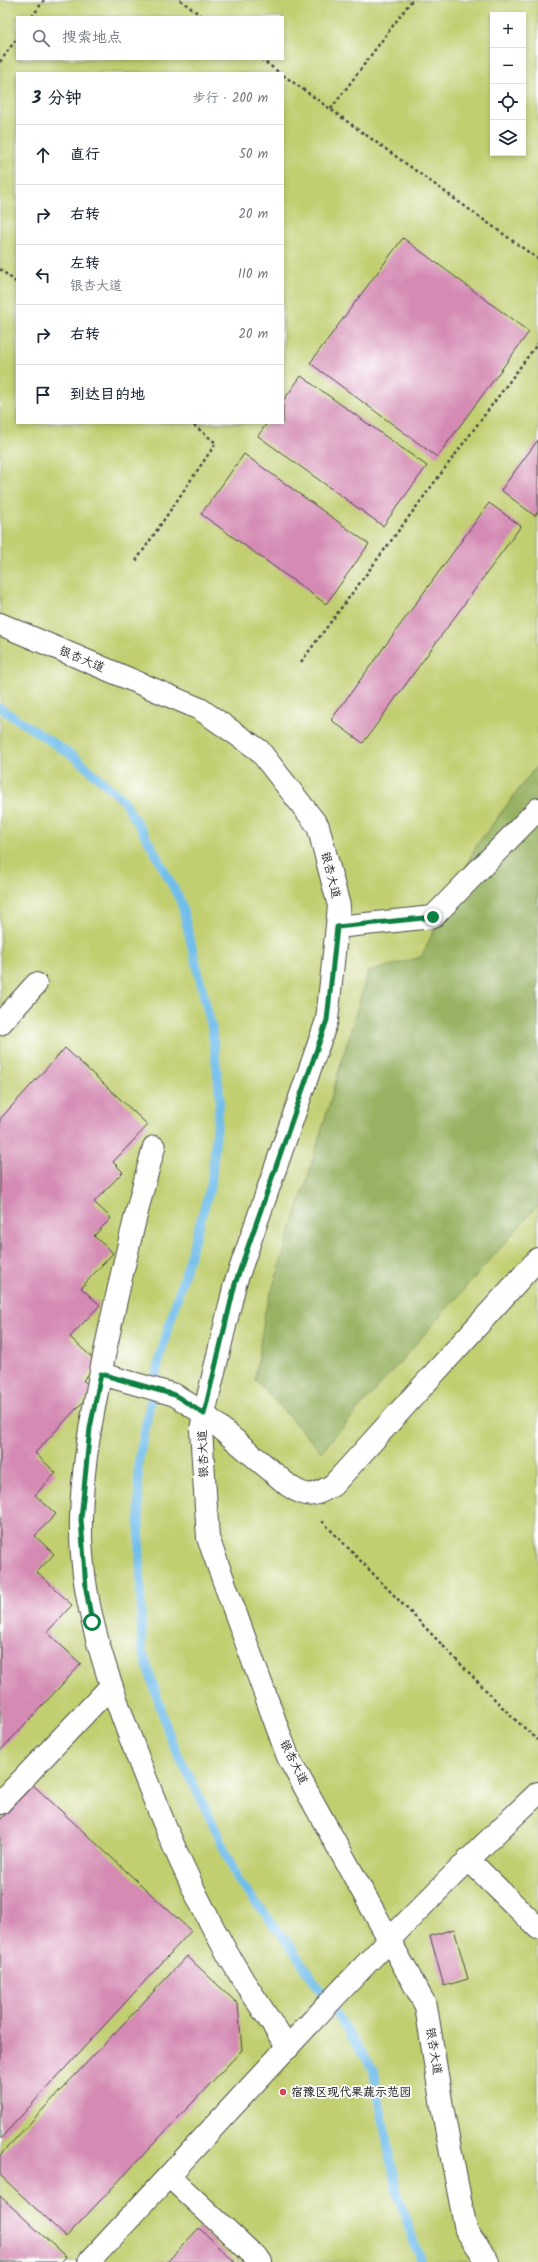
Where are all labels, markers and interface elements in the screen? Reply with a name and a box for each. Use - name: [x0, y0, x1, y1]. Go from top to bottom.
- map controls: [490, 12, 526, 156]
- button: +: [490, 12, 526, 48]
- search box: [16, 16, 284, 60]
- text: 搜索地点: [62, 26, 122, 50]
- icon: search: [30, 27, 52, 49]
- button: −: [490, 48, 526, 84]
- button: locate: [490, 84, 526, 120]
- text: 3 分钟: [32, 85, 82, 112]
- text: 步行 · 200 m: [192, 88, 268, 109]
- button: layers: [490, 120, 526, 156]
- text: 直行: [70, 143, 100, 167]
- icon: ahead: [32, 144, 54, 166]
- text: 50 m: [239, 144, 268, 165]
- text: 右转: [70, 203, 100, 227]
- icon: right: [32, 204, 54, 226]
- text: 20 m: [238, 204, 268, 225]
- text: 左转: [70, 252, 100, 276]
- icon: left: [32, 264, 54, 286]
- text: 110 m: [238, 264, 268, 285]
- text: 银杏大道: [70, 276, 122, 297]
- text: 右转: [70, 323, 100, 347]
- icon: right: [32, 324, 54, 346]
- text: 20 m: [238, 324, 268, 345]
- text: 到达目的地: [70, 383, 145, 407]
- icon: arrive: [32, 384, 54, 406]
- street label: 银杏大道: [56, 641, 108, 678]
- street label: 银杏大道: [315, 850, 346, 901]
- route end: [424, 908, 442, 926]
- street label: 银杏大道: [193, 1430, 214, 1478]
- route start: [83, 1613, 101, 1631]
- street label: 银杏大道: [274, 1736, 313, 1788]
- street label: 银杏大道: [420, 2026, 447, 2076]
- place label: 宿豫区现代果蔬示范园: [291, 2083, 411, 2102]
- marker: 宿豫区现代果蔬示范园: [278, 2087, 288, 2097]

